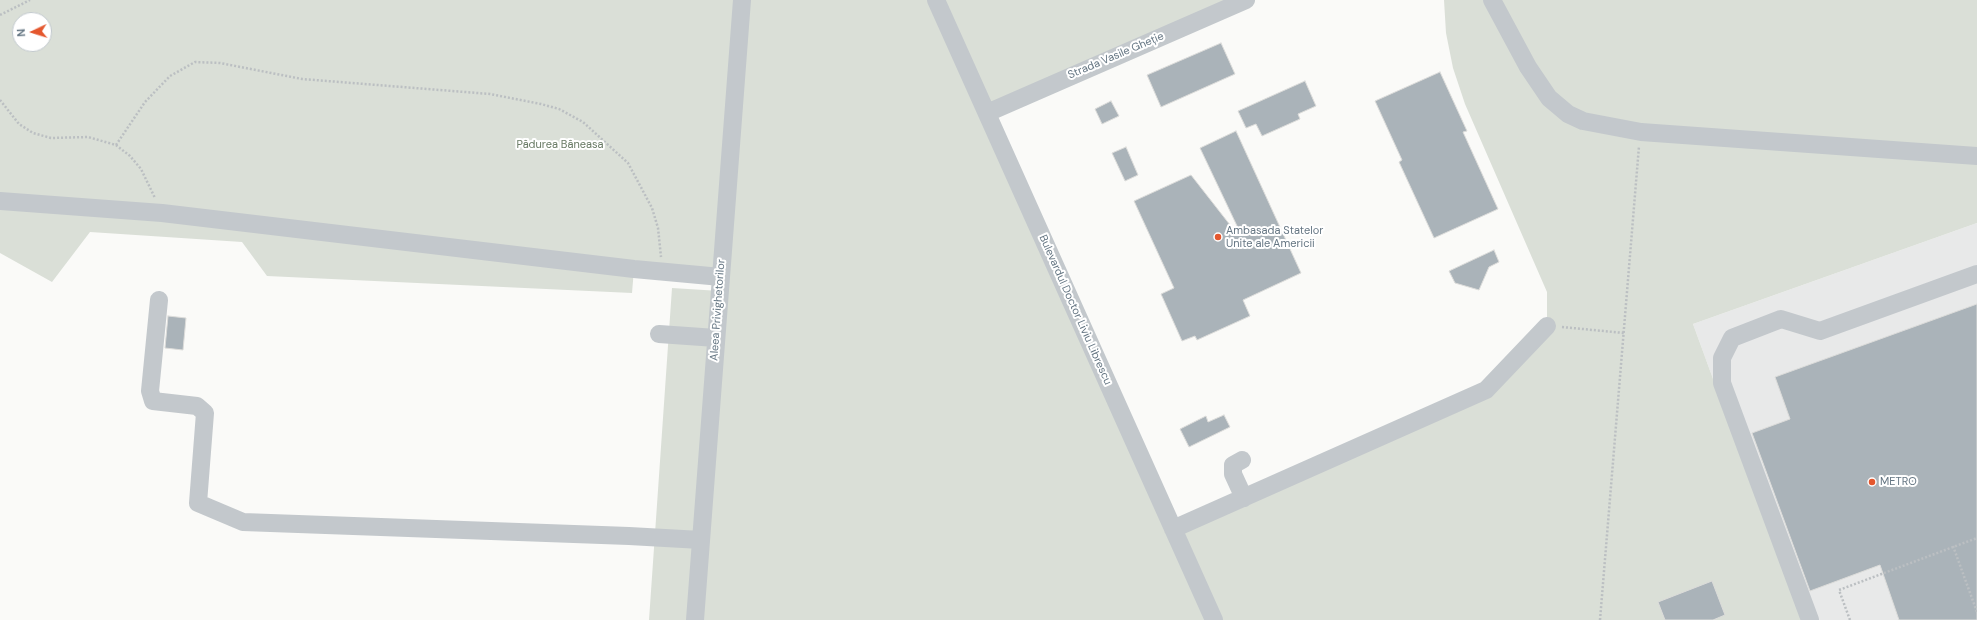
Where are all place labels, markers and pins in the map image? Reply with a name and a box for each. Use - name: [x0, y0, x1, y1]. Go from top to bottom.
- place label: Ambasada Statelor Unite ale Americii: [1226, 224, 1323, 250]
- marker: Ambasada Statelor Unite ale Americii: [1213, 232, 1223, 242]
- place label: METRO: [1880, 475, 1917, 489]
- marker: METRO: [1867, 477, 1877, 487]

